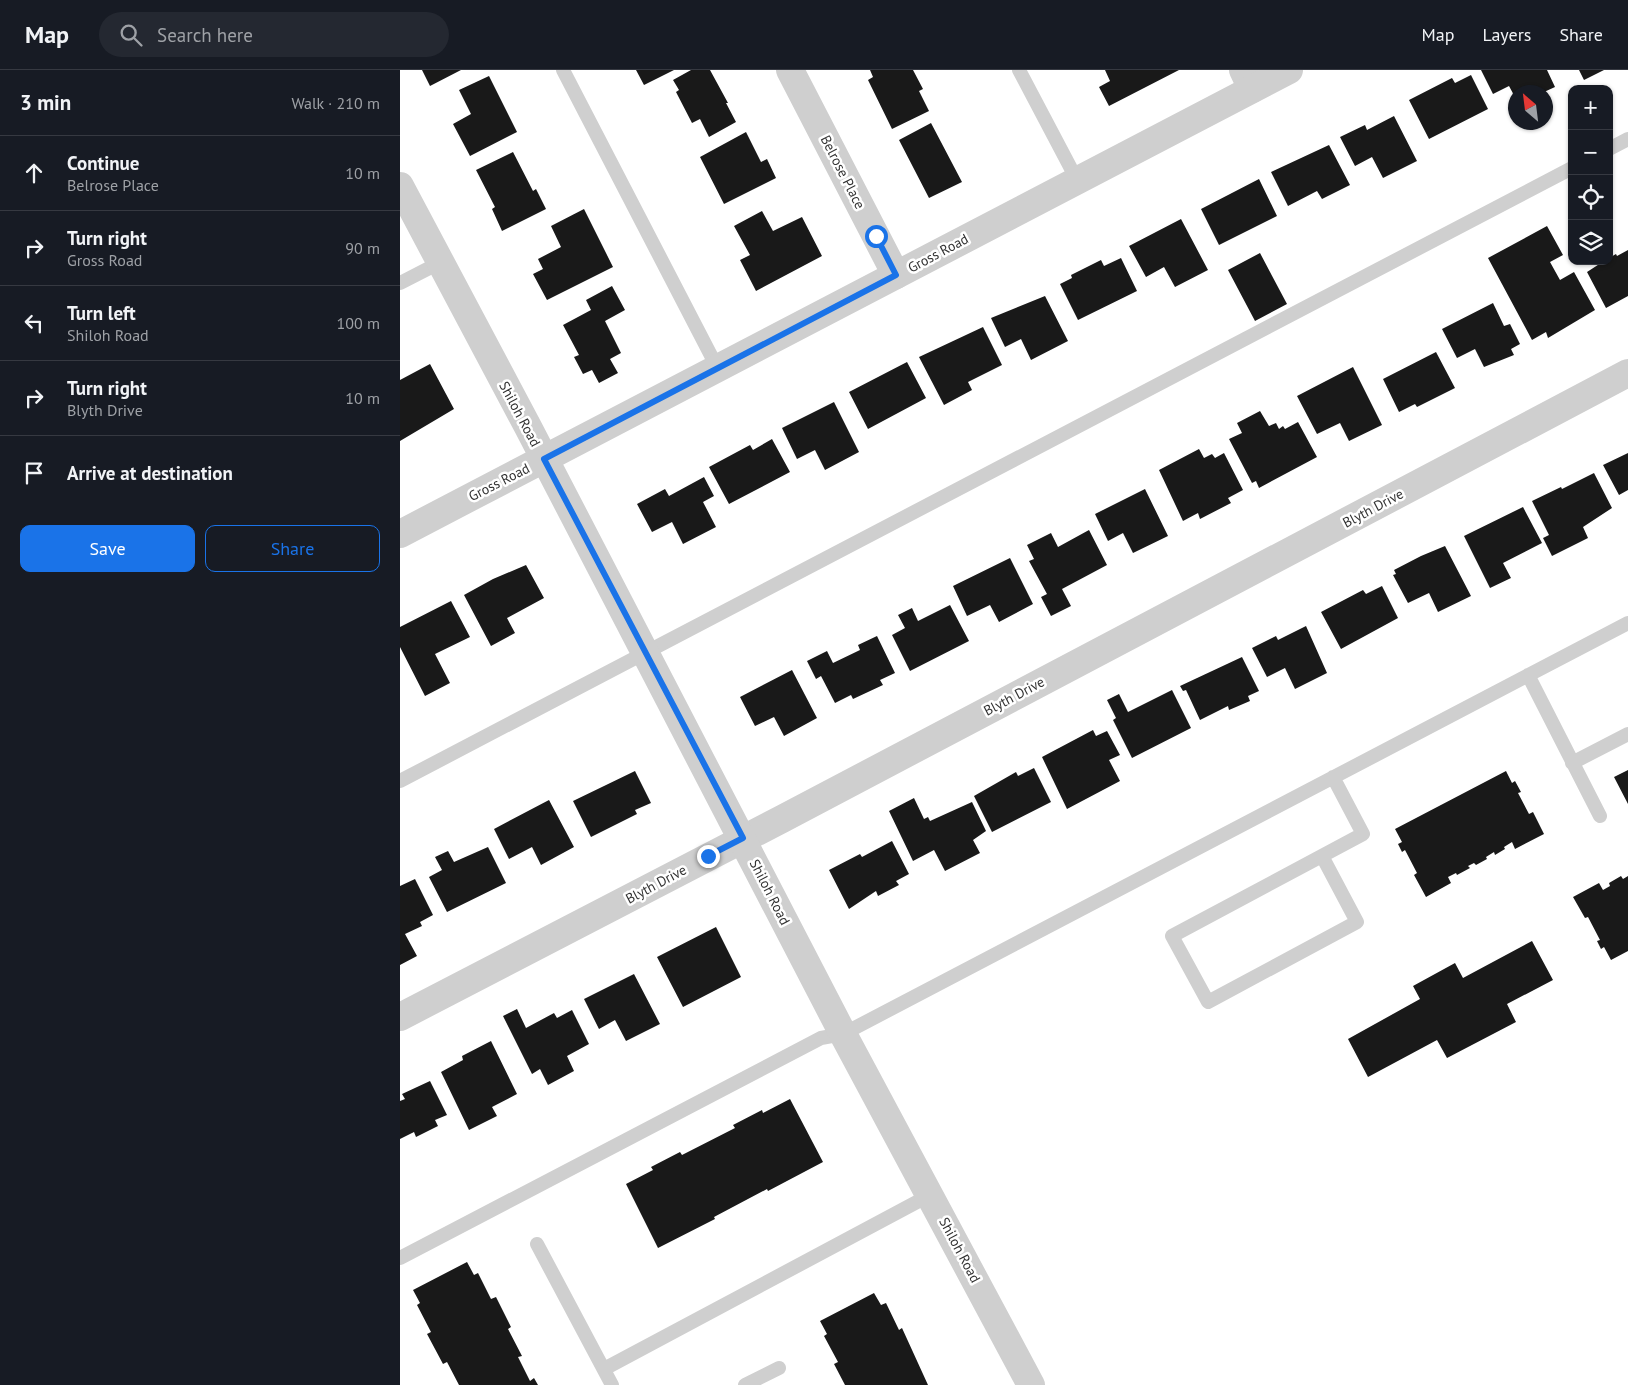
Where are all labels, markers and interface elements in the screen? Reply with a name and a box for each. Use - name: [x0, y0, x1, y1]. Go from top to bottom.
- search box: [99, 12, 449, 57]
- text: Map: [25, 19, 69, 50]
- icon: search: [117, 21, 145, 49]
- text: Search here: [157, 23, 253, 47]
- text: Map: [1422, 23, 1454, 46]
- text: Layers: [1482, 23, 1531, 46]
- text: Share: [1559, 23, 1603, 46]
- north arrow: [1508, 85, 1553, 130]
- map controls: [1568, 85, 1613, 265]
- button: +: [1568, 85, 1613, 130]
- text: 3 min: [20, 89, 71, 116]
- text: Walk · 210 m: [291, 93, 380, 113]
- button: −: [1568, 130, 1613, 175]
- street label: Belrose Place: [817, 132, 869, 212]
- text: Continue: [67, 151, 139, 175]
- icon: ahead: [20, 159, 48, 187]
- text: 10 m: [345, 163, 380, 183]
- text: Belrose Place: [67, 175, 159, 195]
- button: locate: [1568, 175, 1613, 220]
- button: layers: [1568, 220, 1613, 265]
- route start: [865, 225, 888, 248]
- text: Turn right: [67, 226, 147, 250]
- street label: Gross Road: [905, 230, 971, 276]
- icon: right: [20, 234, 48, 262]
- text: 90 m: [345, 238, 380, 258]
- text: Gross Road: [67, 250, 142, 270]
- text: Turn left: [67, 301, 136, 325]
- icon: left: [20, 309, 48, 337]
- text: 100 m: [337, 313, 380, 333]
- text: Shiloh Road: [67, 325, 149, 345]
- text: Turn right: [67, 376, 147, 400]
- street label: Shiloh Road: [495, 378, 545, 450]
- icon: right: [20, 384, 48, 412]
- text: 10 m: [345, 388, 380, 408]
- text: Blyth Drive: [67, 400, 143, 420]
- icon: arrive: [20, 459, 48, 487]
- street label: Gross Road: [466, 459, 532, 505]
- text: Arrive at destination: [67, 461, 233, 485]
- street label: Blyth Drive: [1339, 484, 1407, 532]
- button: Save: [20, 525, 195, 572]
- button: Share: [205, 525, 380, 572]
- street label: Blyth Drive: [980, 672, 1048, 720]
- route end: [697, 845, 720, 868]
- street label: Shiloh Road: [746, 856, 794, 928]
- street label: Blyth Drive: [622, 860, 690, 908]
- street label: Shiloh Road: [935, 1214, 985, 1286]

